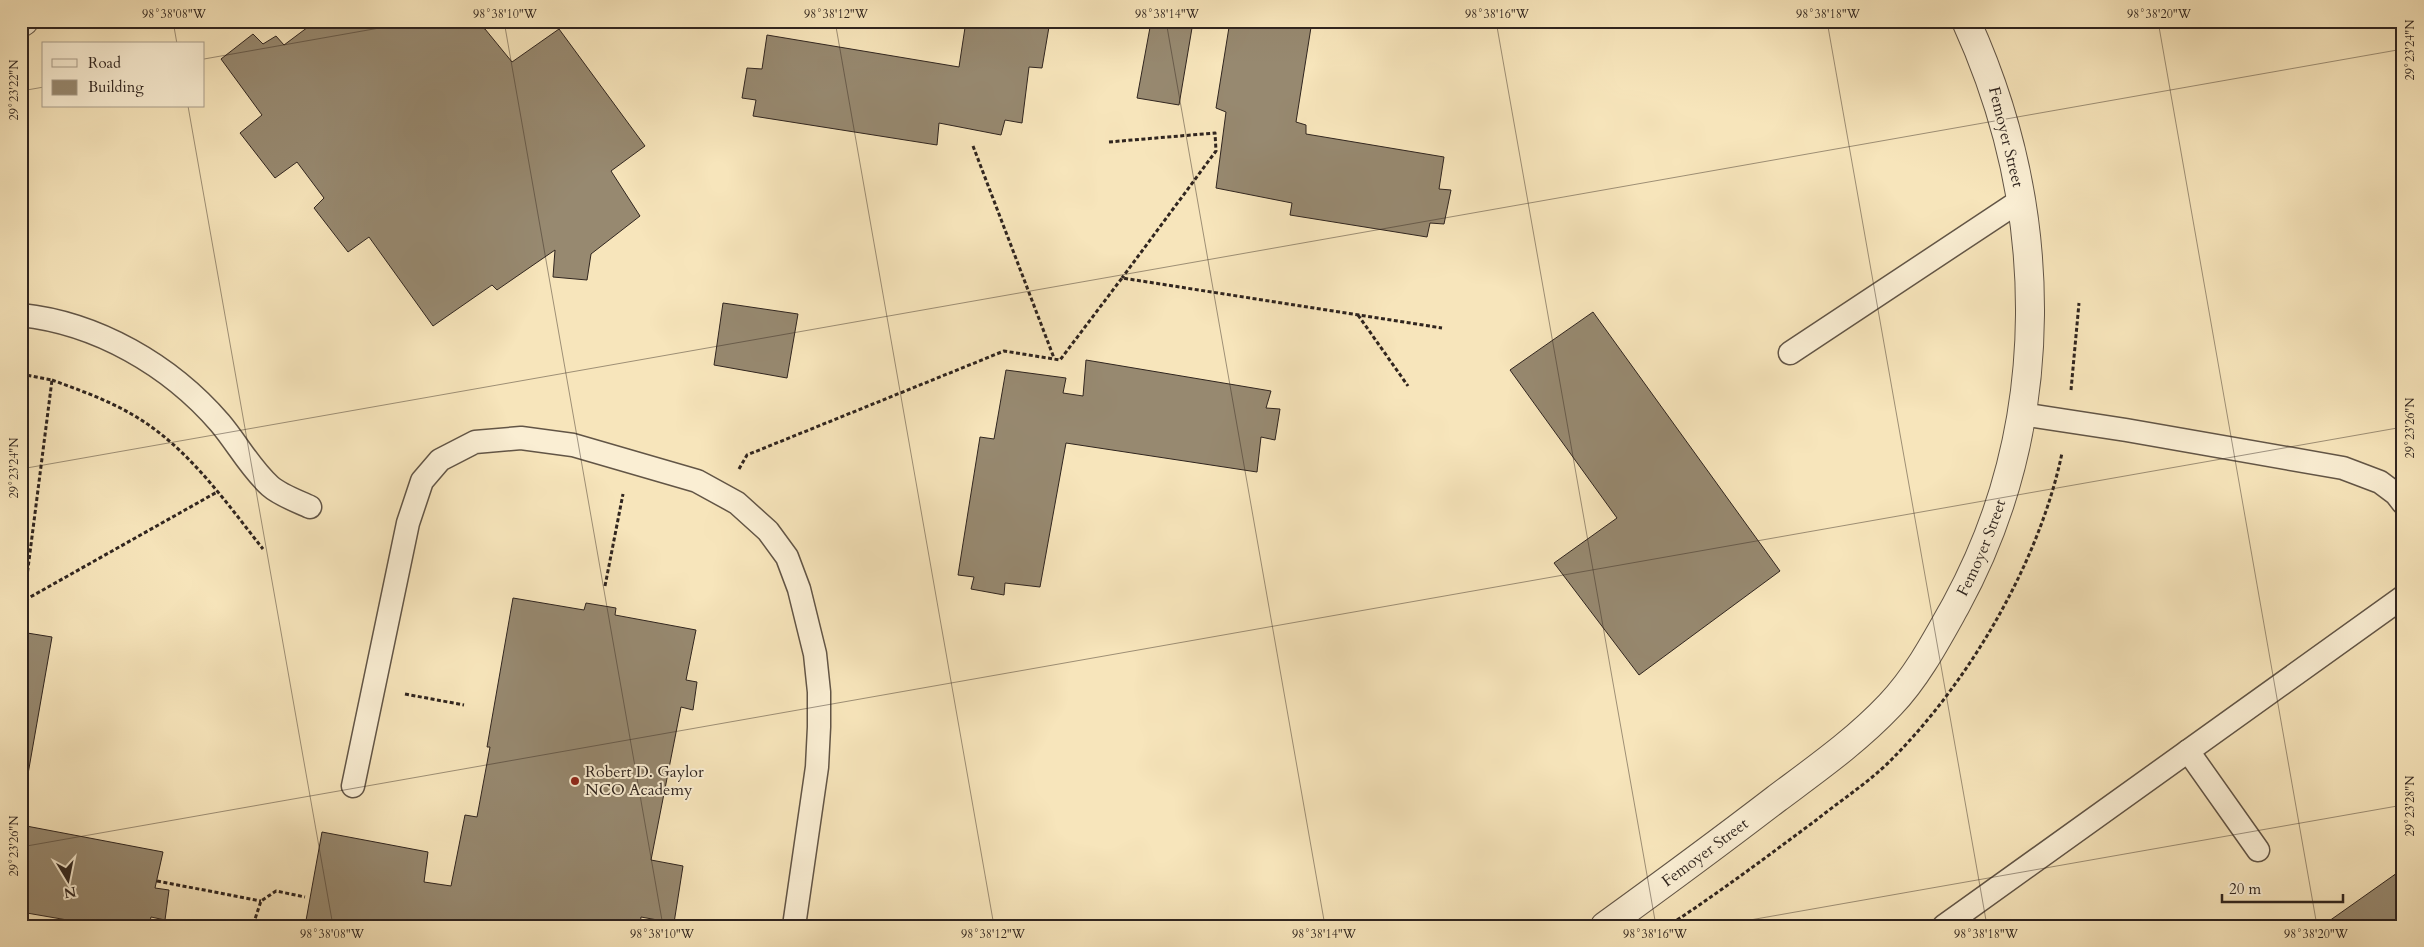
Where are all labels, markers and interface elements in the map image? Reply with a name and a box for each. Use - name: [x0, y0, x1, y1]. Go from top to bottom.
- text: 98°38'08"W: [142, 6, 207, 22]
- text: 98°38'10"W: [473, 6, 538, 22]
- text: 98°38'12"W: [804, 6, 869, 22]
- text: 98°38'14"W: [1135, 6, 1200, 22]
- text: 98°38'16"W: [1465, 6, 1530, 22]
- text: 98°38'18"W: [1796, 6, 1861, 22]
- text: 98°38'20"W: [2127, 6, 2192, 22]
- text: 29°23'24"N: [2402, 19, 2418, 80]
- legend: [42, 42, 205, 108]
- text: Road: [88, 53, 121, 73]
- text: 29°23'22"N: [6, 59, 22, 120]
- text: Building: [88, 77, 144, 97]
- street label: Femoyer Street: [1983, 84, 2029, 190]
- text: 29°23'26"N: [2402, 397, 2418, 458]
- text: 29°23'24"N: [6, 437, 22, 498]
- street label: Femoyer Street: [1952, 497, 2011, 600]
- place label: Robert D. Gaylor NCO Academy: [585, 761, 704, 801]
- marker: Robert D. Gaylor NCO Academy: [569, 775, 581, 787]
- text: 29°23'28"N: [2402, 775, 2418, 836]
- street label: Femoyer Street: [1657, 813, 1753, 892]
- text: 29°23'26"N: [6, 815, 22, 876]
- north arrow: [42, 854, 92, 904]
- scale bar: [2222, 872, 2343, 904]
- text: 20 m: [2229, 879, 2261, 899]
- text: N: [63, 882, 78, 903]
- text: 98°38'08"W: [300, 926, 365, 942]
- text: 98°38'10"W: [630, 926, 695, 942]
- text: 98°38'12"W: [961, 926, 1026, 942]
- text: 98°38'14"W: [1292, 926, 1357, 942]
- text: 98°38'16"W: [1623, 926, 1688, 942]
- text: 98°38'18"W: [1954, 926, 2019, 942]
- text: 98°38'20"W: [2284, 926, 2349, 942]

